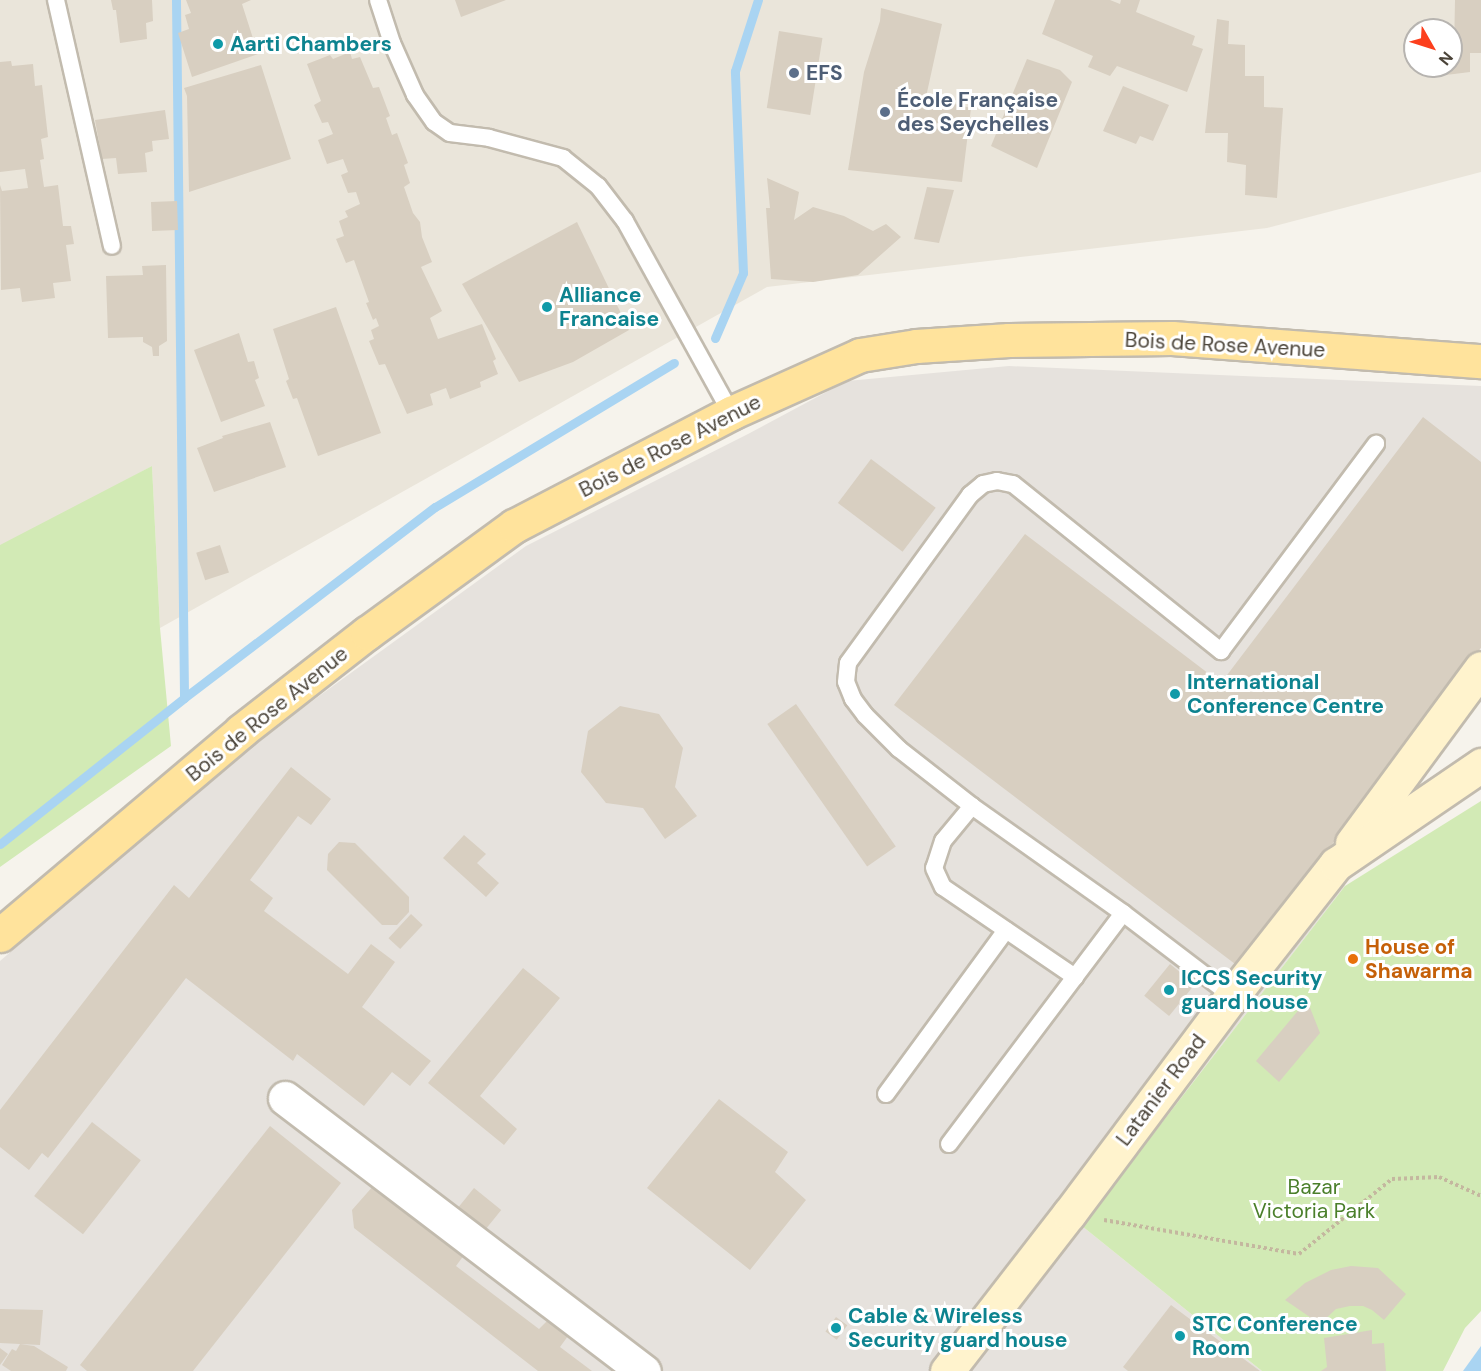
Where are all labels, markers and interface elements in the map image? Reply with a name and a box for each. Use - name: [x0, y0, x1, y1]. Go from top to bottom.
- north arrow: [1403, 18, 1463, 78]
- place label: Aarti Chambers: [230, 31, 392, 57]
- marker: Aarti Chambers: [211, 37, 225, 51]
- text: N: [1434, 47, 1458, 70]
- place label: EFS: [806, 60, 843, 86]
- marker: EFS: [787, 66, 801, 80]
- place label: École Française des Seychelles: [897, 87, 1058, 137]
- marker: École Française des Seychelles: [878, 105, 892, 119]
- place label: Alliance Francaise: [559, 282, 659, 332]
- marker: Alliance Francaise: [540, 300, 554, 314]
- street label: Bois de Rose Avenue: [1124, 327, 1326, 363]
- street label: Bois de Rose Avenue: [575, 389, 765, 503]
- street label: Bois de Rose Avenue: [181, 641, 353, 787]
- place label: International Conference Centre: [1187, 669, 1384, 719]
- marker: International Conference Centre: [1168, 687, 1182, 701]
- place label: House of Shawarma: [1365, 934, 1473, 984]
- marker: House of Shawarma: [1346, 952, 1360, 966]
- place label: ICCS Security guard house: [1181, 965, 1322, 1015]
- marker: ICCS Security guard house: [1162, 983, 1176, 997]
- street label: Latanier Road: [1111, 1029, 1211, 1151]
- park label: Bazar Victoria Park: [1253, 1174, 1375, 1224]
- place label: Cable & Wireless Security guard house: [848, 1303, 1067, 1353]
- place label: STC Conference Room: [1192, 1311, 1358, 1361]
- marker: Cable & Wireless Security guard house: [829, 1321, 843, 1335]
- marker: STC Conference Room: [1173, 1329, 1187, 1343]

